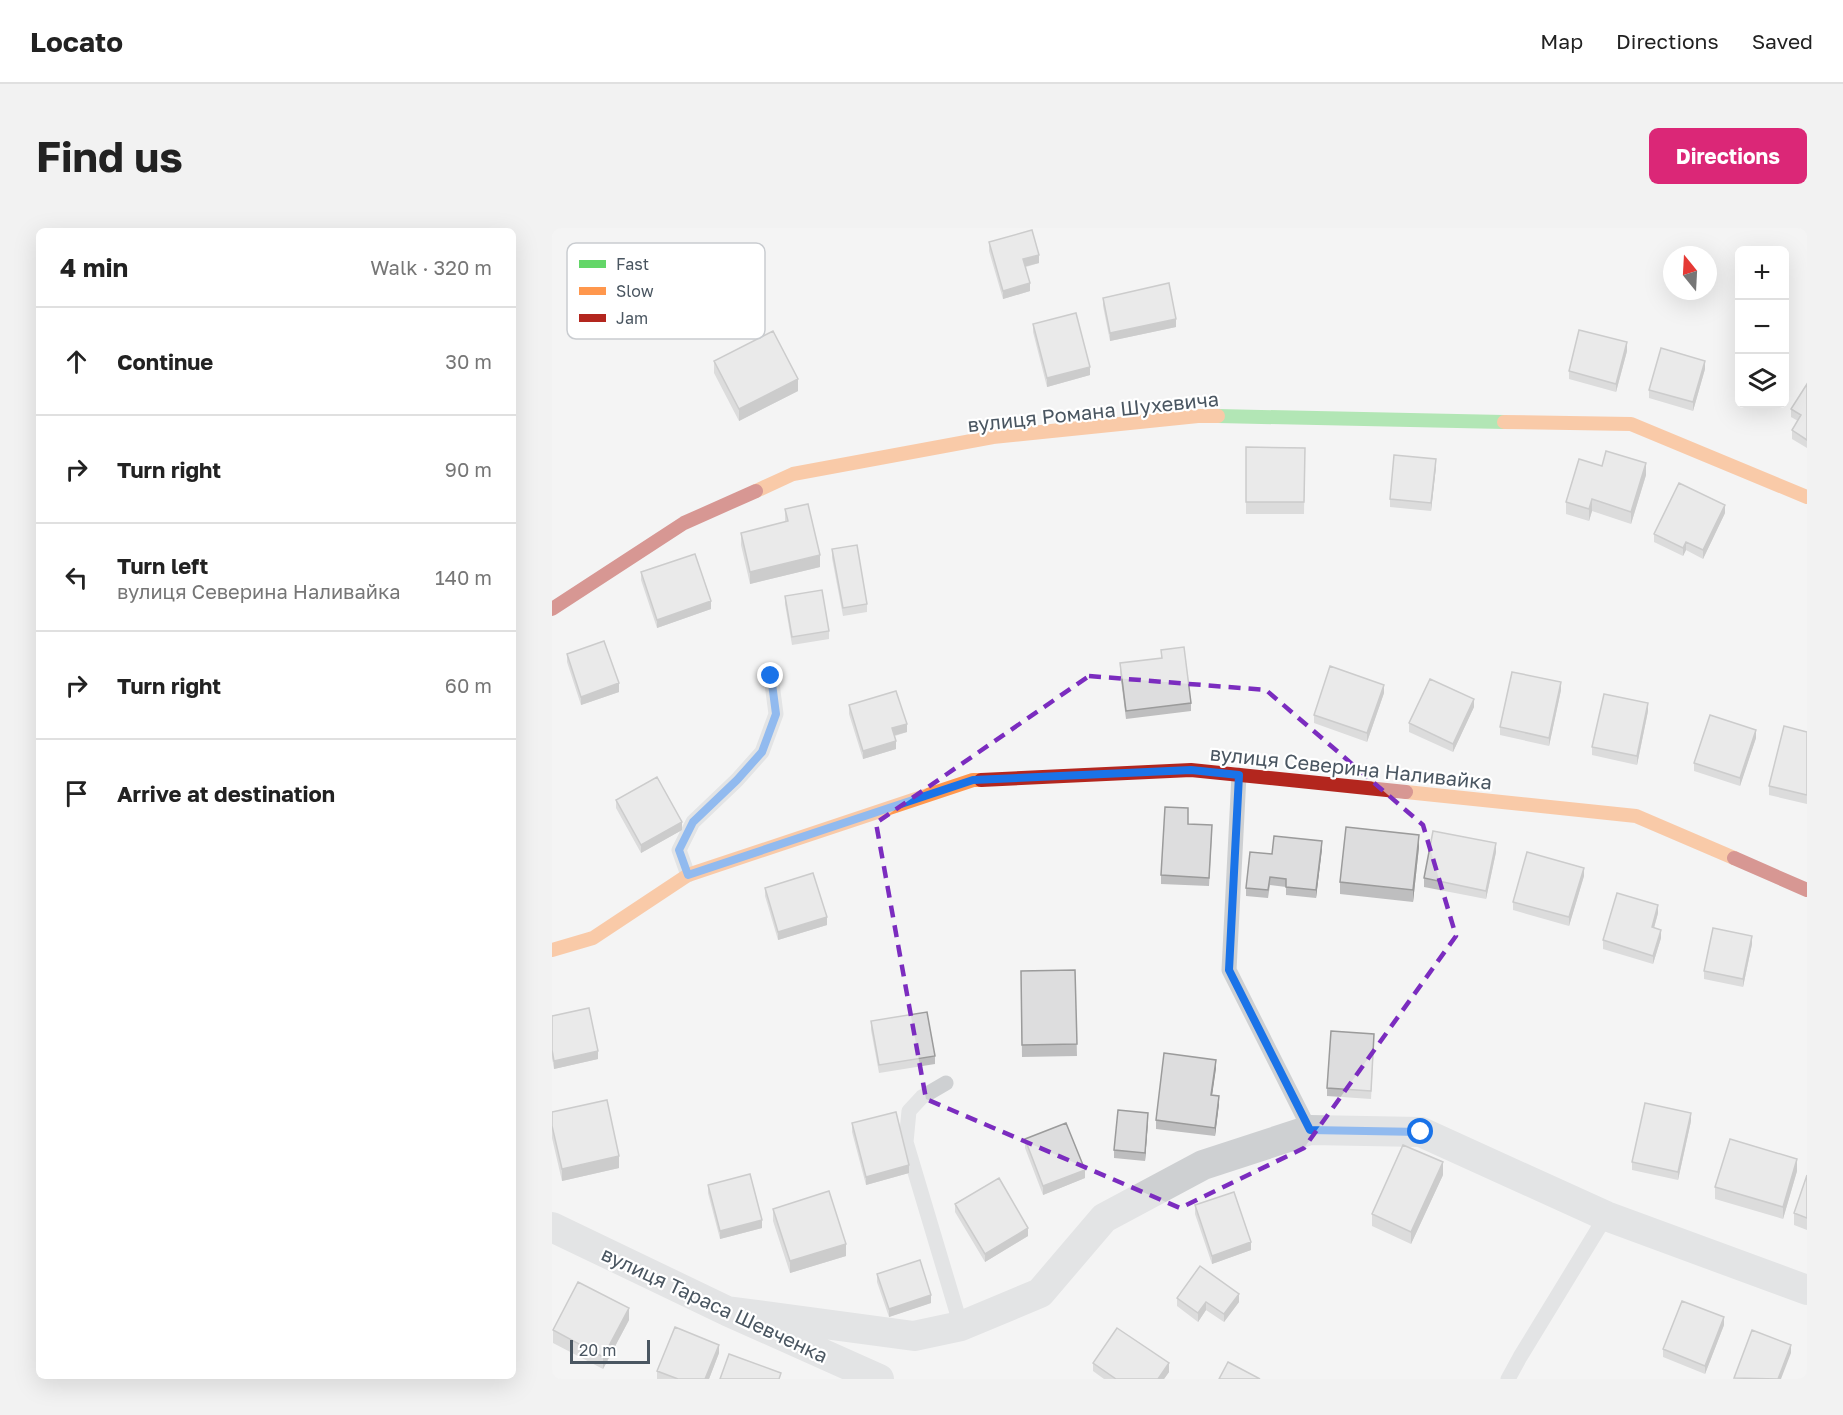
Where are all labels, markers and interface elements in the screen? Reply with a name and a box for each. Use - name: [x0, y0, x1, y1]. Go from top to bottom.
- text: Locato: [30, 25, 123, 58]
- text: Map: [1540, 28, 1583, 54]
- text: Directions: [1616, 28, 1719, 54]
- text: Saved: [1752, 28, 1813, 54]
- button: Directions: [1649, 128, 1807, 184]
- text: Find us: [36, 131, 183, 181]
- legend: [567, 243, 765, 339]
- north arrow: [1663, 246, 1717, 300]
- map controls: [1735, 246, 1789, 408]
- button: +: [1735, 246, 1789, 300]
- text: 4 min: [60, 252, 128, 283]
- text: Fast: [616, 254, 649, 274]
- text: Walk · 320 m: [370, 255, 492, 279]
- text: Slow: [616, 281, 654, 301]
- button: −: [1735, 300, 1789, 354]
- text: Jam: [616, 308, 648, 328]
- icon: ahead: [60, 345, 93, 378]
- text: Continue: [117, 348, 213, 375]
- text: 30 m: [445, 349, 492, 373]
- button: layers: [1735, 354, 1789, 408]
- street label: вулиця Романа Шухевича: [966, 386, 1220, 436]
- icon: right: [60, 453, 93, 486]
- text: Turn right: [117, 456, 221, 483]
- text: 90 m: [445, 457, 492, 481]
- text: Turn left: [117, 552, 208, 579]
- icon: left: [60, 561, 93, 594]
- text: 140 m: [435, 565, 492, 589]
- text: вулиця Северина Наливайка: [117, 579, 401, 603]
- route end: [757, 662, 783, 688]
- icon: right: [60, 669, 93, 702]
- text: Turn right: [117, 672, 221, 699]
- text: 60 m: [445, 673, 492, 697]
- street label: вулиця Северина Наливайка: [1209, 740, 1493, 794]
- icon: arrive: [60, 777, 93, 810]
- text: Arrive at destination: [117, 780, 335, 807]
- route start: [1407, 1118, 1433, 1144]
- street label: вулиця Тараса Шевченка: [598, 1241, 832, 1367]
- scale bar: [570, 1337, 650, 1364]
- text: 20 m: [579, 1340, 616, 1360]

